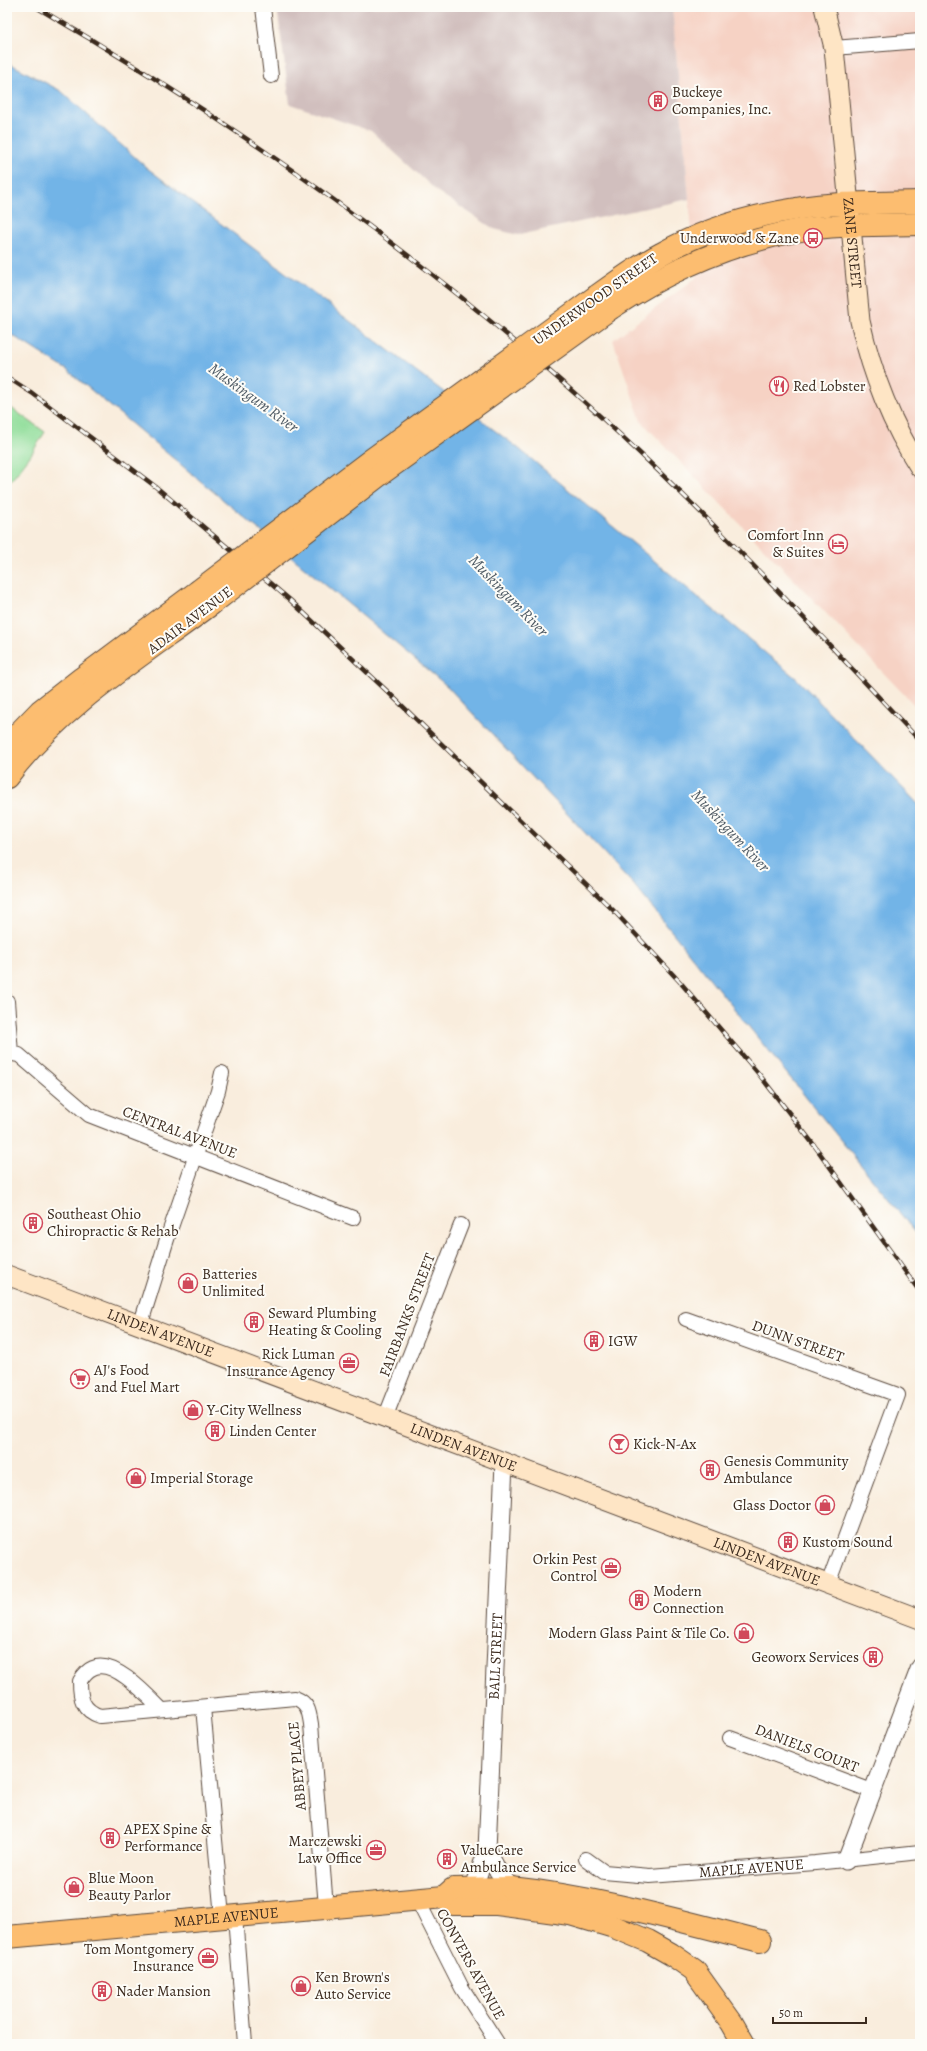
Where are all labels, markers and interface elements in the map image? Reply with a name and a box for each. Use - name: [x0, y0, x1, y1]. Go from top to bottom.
- place label: Buckeye Companies, Inc.: [672, 82, 772, 119]
- building icon: Buckeye Companies, Inc.: [647, 90, 669, 112]
- street label: ZANE STREET: [838, 197, 867, 290]
- bus stop icon: Underwood & Zane: [802, 227, 824, 249]
- place label: Underwood & Zane: [680, 228, 799, 248]
- street label: UNDERWOOD STREET: [529, 248, 662, 350]
- water label: Muskingum River: [204, 358, 303, 438]
- restaurant icon: Red Lobster: [768, 375, 790, 397]
- place label: Red Lobster: [793, 376, 866, 396]
- place label: Comfort Inn & Suites: [747, 525, 824, 562]
- hotel icon: Comfort Inn & Suites: [827, 533, 849, 555]
- water label: Muskingum River: [464, 550, 553, 642]
- street label: ADAIR AVENUE: [143, 581, 237, 659]
- water label: Muskingum River: [686, 784, 775, 877]
- street label: CENTRAL AVENUE: [120, 1101, 240, 1163]
- place label: Southeast Ohio Chiropractic & Rehab: [47, 1204, 179, 1241]
- building icon: Southeast Ohio Chiropractic & Rehab: [22, 1212, 44, 1234]
- street label: FAIRBANKS STREET: [374, 1250, 440, 1380]
- place label: Batteries Unlimited: [202, 1264, 265, 1301]
- shop icon: Batteries Unlimited: [177, 1272, 199, 1294]
- place label: Seward Plumbing Heating & Cooling: [268, 1303, 382, 1340]
- street label: LINDEN AVENUE: [104, 1304, 217, 1362]
- building icon: Seward Plumbing Heating & Cooling: [243, 1311, 265, 1333]
- street label: DUNN STREET: [749, 1315, 848, 1367]
- building icon: IGW: [583, 1330, 605, 1352]
- place label: IGW: [608, 1331, 637, 1351]
- place label: Rick Luman Insurance Agency: [226, 1344, 335, 1381]
- office icon: Rick Luman Insurance Agency: [338, 1352, 360, 1374]
- place label: AJ's Food and Fuel Mart: [93, 1360, 180, 1397]
- supermarket icon: AJ's Food and Fuel Mart: [69, 1368, 91, 1390]
- shop icon: Y-City Wellness: [182, 1399, 204, 1421]
- place label: Y-City Wellness: [206, 1400, 302, 1420]
- street label: LINDEN AVENUE: [407, 1418, 520, 1476]
- building icon: Linden Center: [204, 1420, 226, 1442]
- place label: Linden Center: [229, 1421, 317, 1441]
- bar icon: Kick-N-Ax: [608, 1433, 630, 1455]
- place label: Kick-N-Ax: [633, 1434, 696, 1454]
- place label: Genesis Community Ambulance: [723, 1451, 849, 1488]
- building icon: Genesis Community Ambulance: [699, 1459, 721, 1481]
- shop icon: Imperial Storage: [125, 1467, 147, 1489]
- place label: Imperial Storage: [150, 1468, 253, 1488]
- shop icon: Glass Doctor: [814, 1494, 836, 1516]
- place label: Glass Doctor: [733, 1495, 811, 1515]
- building icon: Kustom Sound: [777, 1531, 799, 1553]
- street label: LINDEN AVENUE: [711, 1532, 823, 1591]
- place label: Kustom Sound: [802, 1532, 894, 1552]
- place label: Orkin Pest Control: [533, 1549, 597, 1586]
- office icon: Orkin Pest Control: [600, 1557, 622, 1579]
- place label: Modern Connection: [653, 1581, 724, 1618]
- building icon: Modern Connection: [628, 1589, 650, 1611]
- street label: BALL STREET: [484, 1612, 507, 1700]
- shop icon: Modern Glass Paint & Tile Co.: [733, 1622, 755, 1644]
- place label: Modern Glass Paint & Tile Co.: [548, 1623, 730, 1643]
- building icon: Geoworx Services: [862, 1646, 884, 1668]
- place label: Geoworx Services: [752, 1647, 859, 1667]
- street label: DANIELS COURT: [752, 1719, 863, 1777]
- street label: ABBEY PLACE: [283, 1721, 311, 1812]
- place label: APEX Spine & Performance: [123, 1819, 212, 1856]
- building icon: APEX Spine & Performance: [99, 1827, 121, 1849]
- place label: Marczewski Law Office: [289, 1831, 362, 1868]
- office icon: Marczewski Law Office: [365, 1839, 387, 1861]
- place label: ValueCare Ambulance Service: [460, 1840, 577, 1877]
- building icon: ValueCare Ambulance Service: [436, 1848, 458, 1870]
- street label: MAPLE AVENUE: [698, 1854, 804, 1882]
- place label: Blue Moon Beauty Parlor: [88, 1868, 171, 1905]
- shop icon: Blue Moon Beauty Parlor: [63, 1876, 85, 1898]
- street label: MAPLE AVENUE: [173, 1902, 279, 1932]
- street label: CONVERS AVENUE: [432, 1905, 510, 2023]
- place label: Tom Montgomery Insurance: [84, 1939, 194, 1976]
- office icon: Tom Montgomery Insurance: [197, 1947, 219, 1969]
- place label: Ken Brown's Auto Service: [314, 1967, 391, 2004]
- shop icon: Ken Brown's Auto Service: [290, 1975, 312, 1997]
- building icon: Nader Mansion: [91, 1980, 113, 2002]
- place label: Nader Mansion: [116, 1981, 211, 2001]
- scale bar: [773, 1999, 866, 2025]
- text: 50 m: [779, 2005, 803, 2021]

